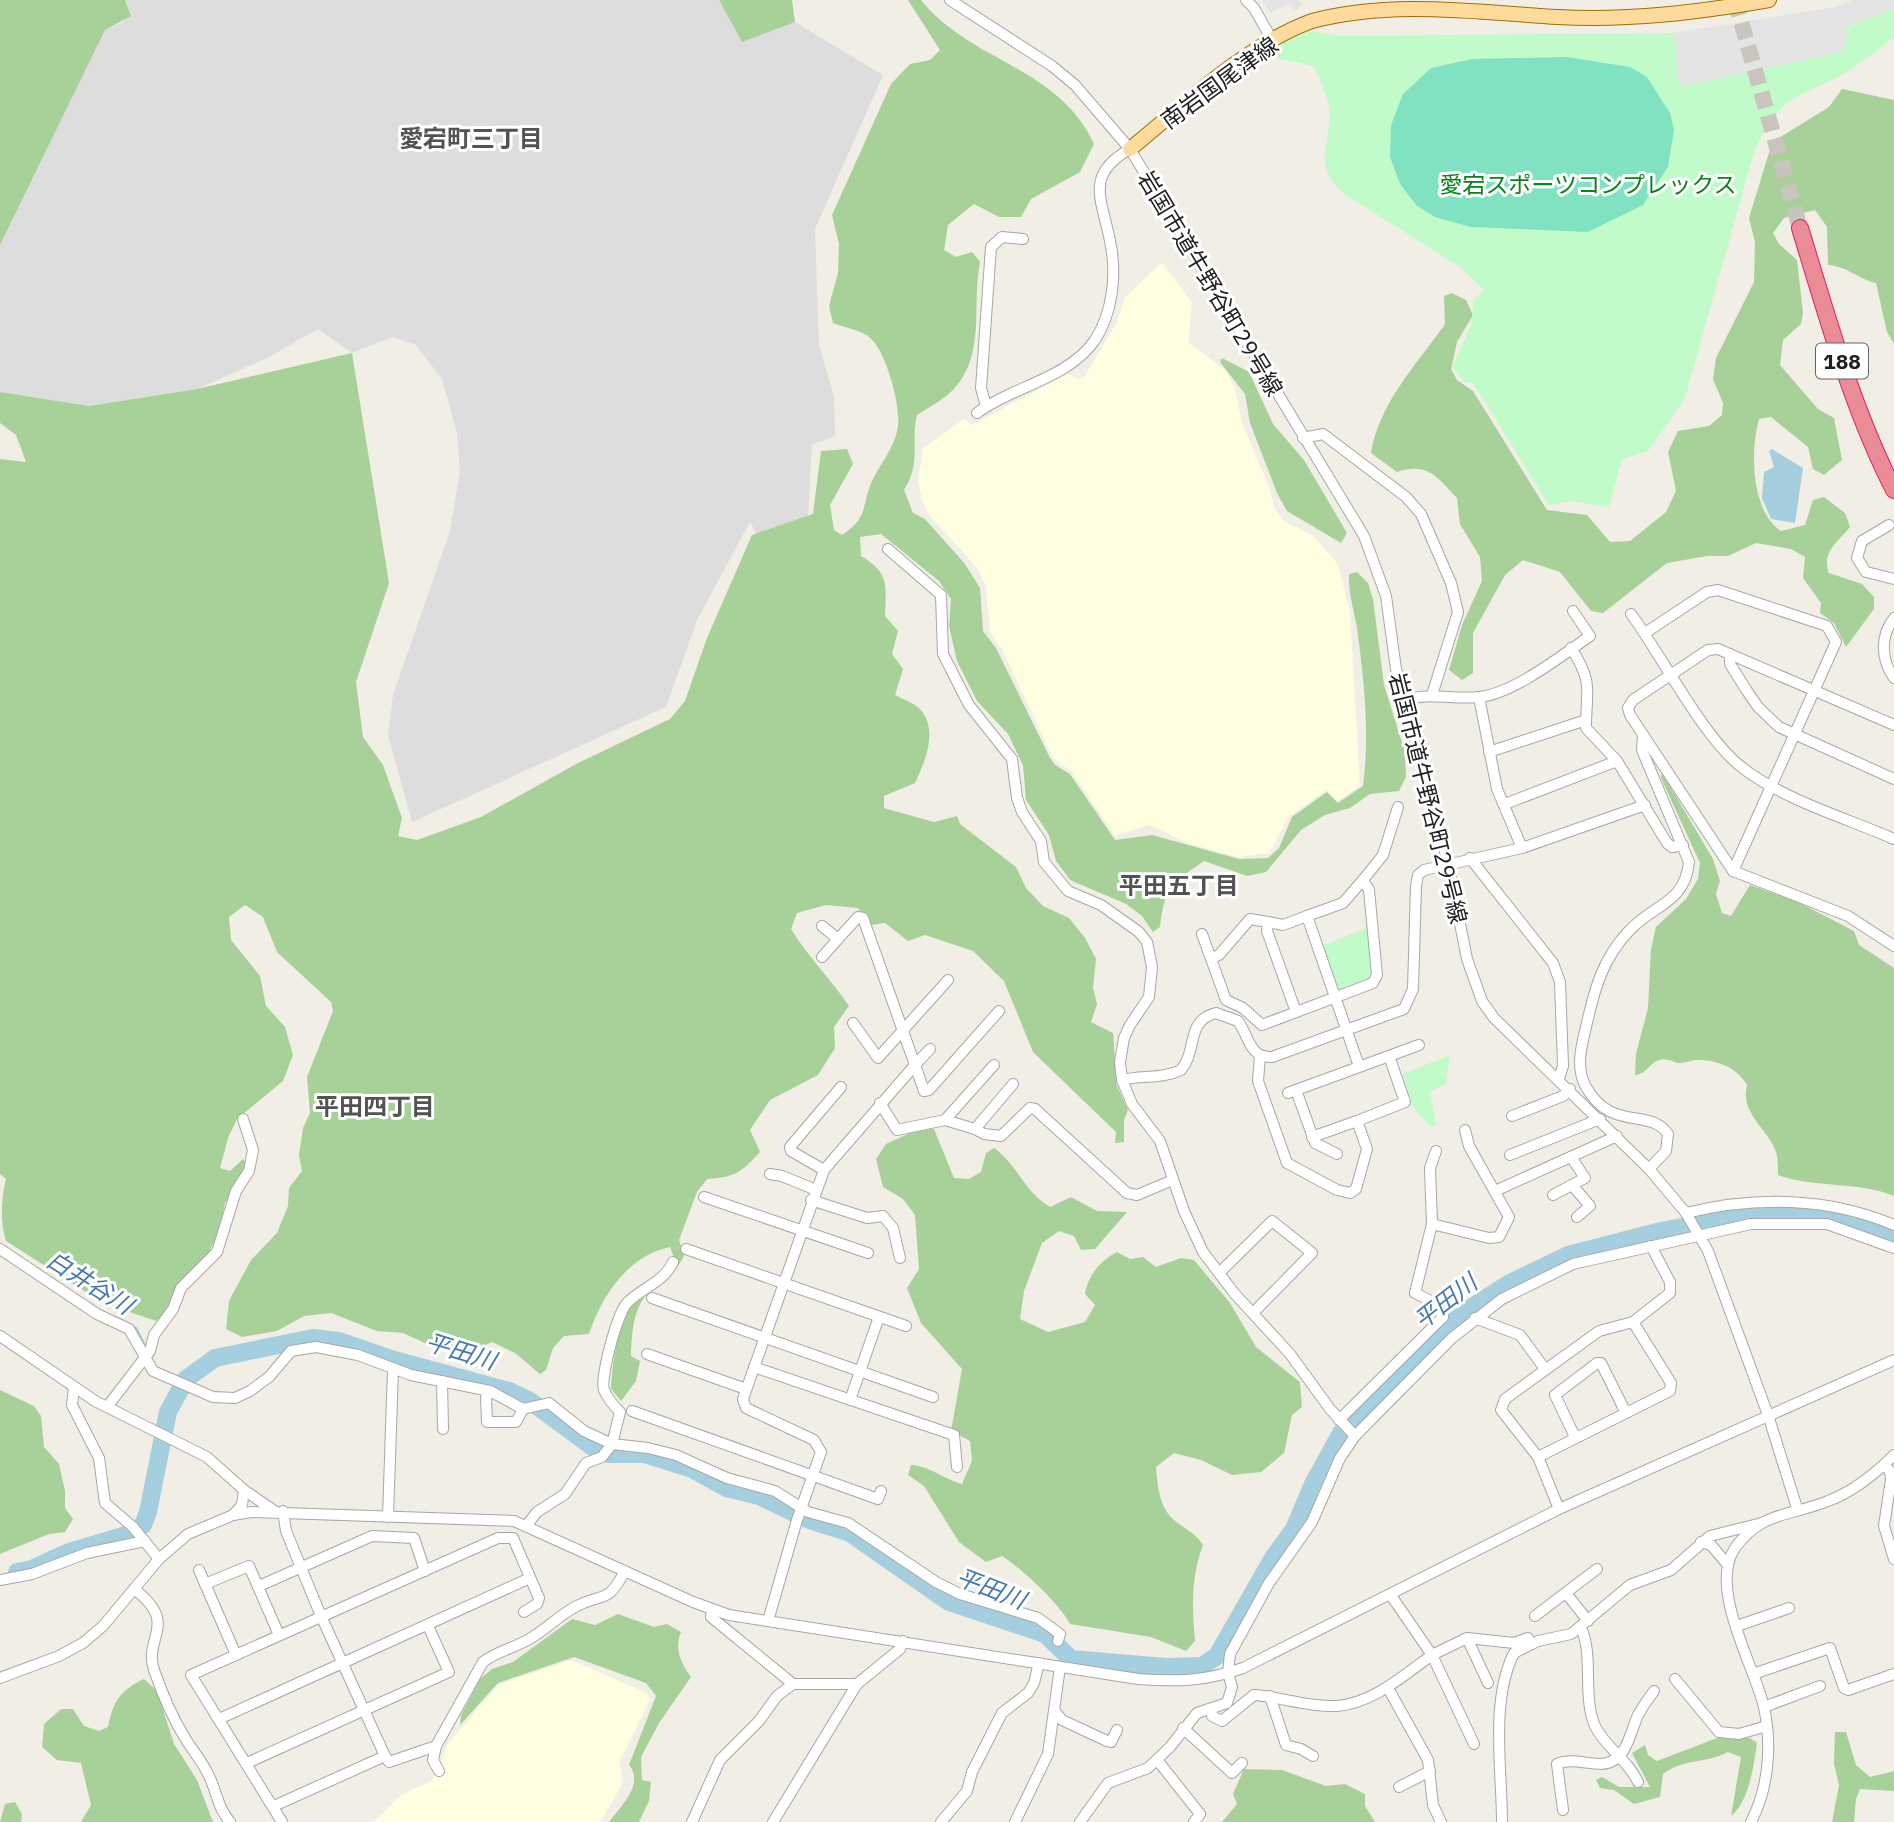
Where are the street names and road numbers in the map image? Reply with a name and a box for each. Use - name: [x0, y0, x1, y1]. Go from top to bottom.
- street label: 南岩国尾津線: [1154, 29, 1284, 135]
- street label: 岩国市道牛野谷町29号線: [1132, 165, 1290, 401]
- road number: 188: [1816, 344, 1868, 378]
- street label: 岩国市道牛野谷町29号線: [1383, 669, 1475, 927]

